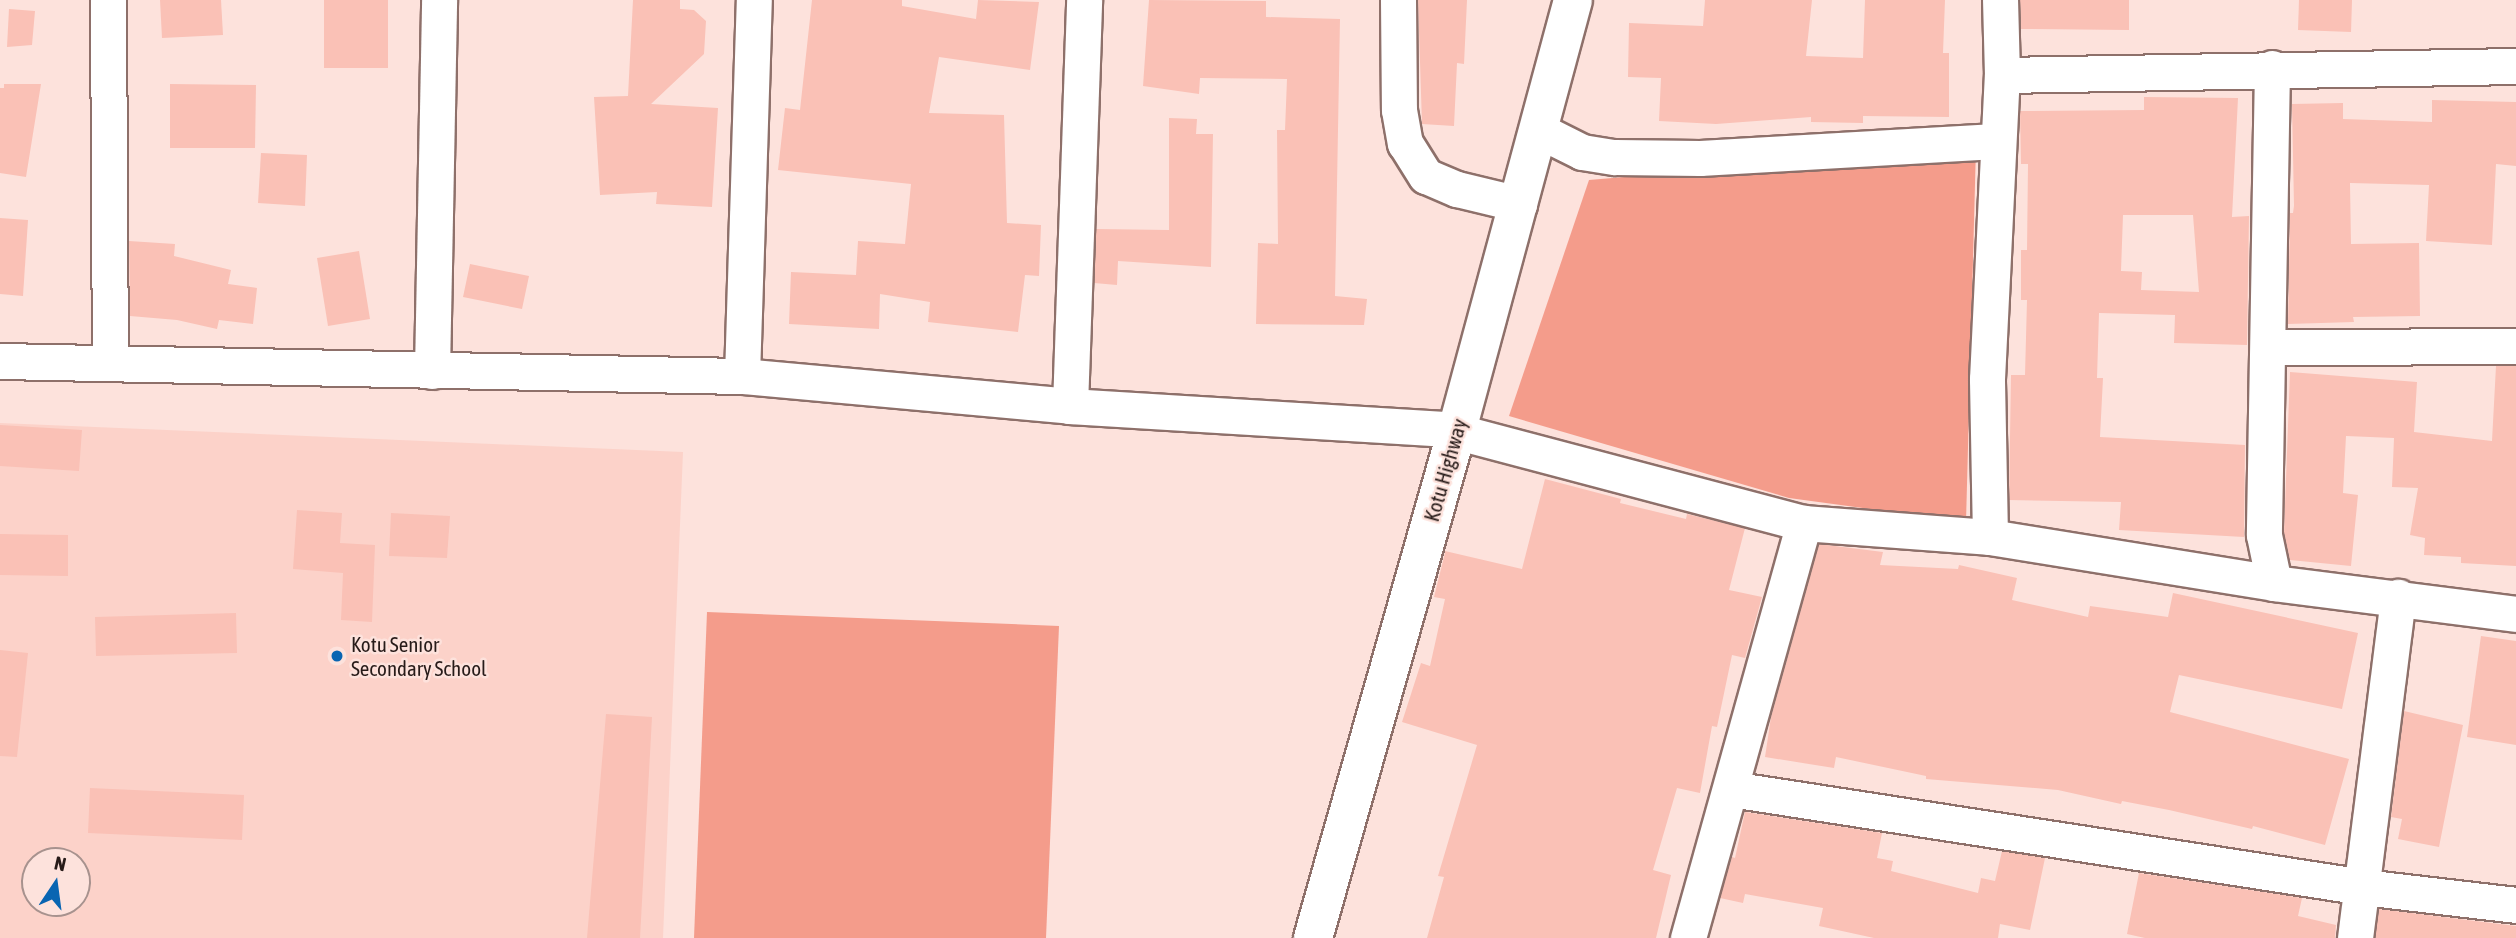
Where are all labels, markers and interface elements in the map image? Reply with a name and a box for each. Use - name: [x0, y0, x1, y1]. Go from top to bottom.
- street label: Kotu Highway: [1418, 416, 1472, 524]
- place label: Kotu Senior Secondary School: [351, 631, 487, 681]
- marker: Kotu Senior Secondary School: [329, 648, 345, 664]
- north arrow: [21, 847, 91, 917]
- text: N: [52, 852, 68, 875]

